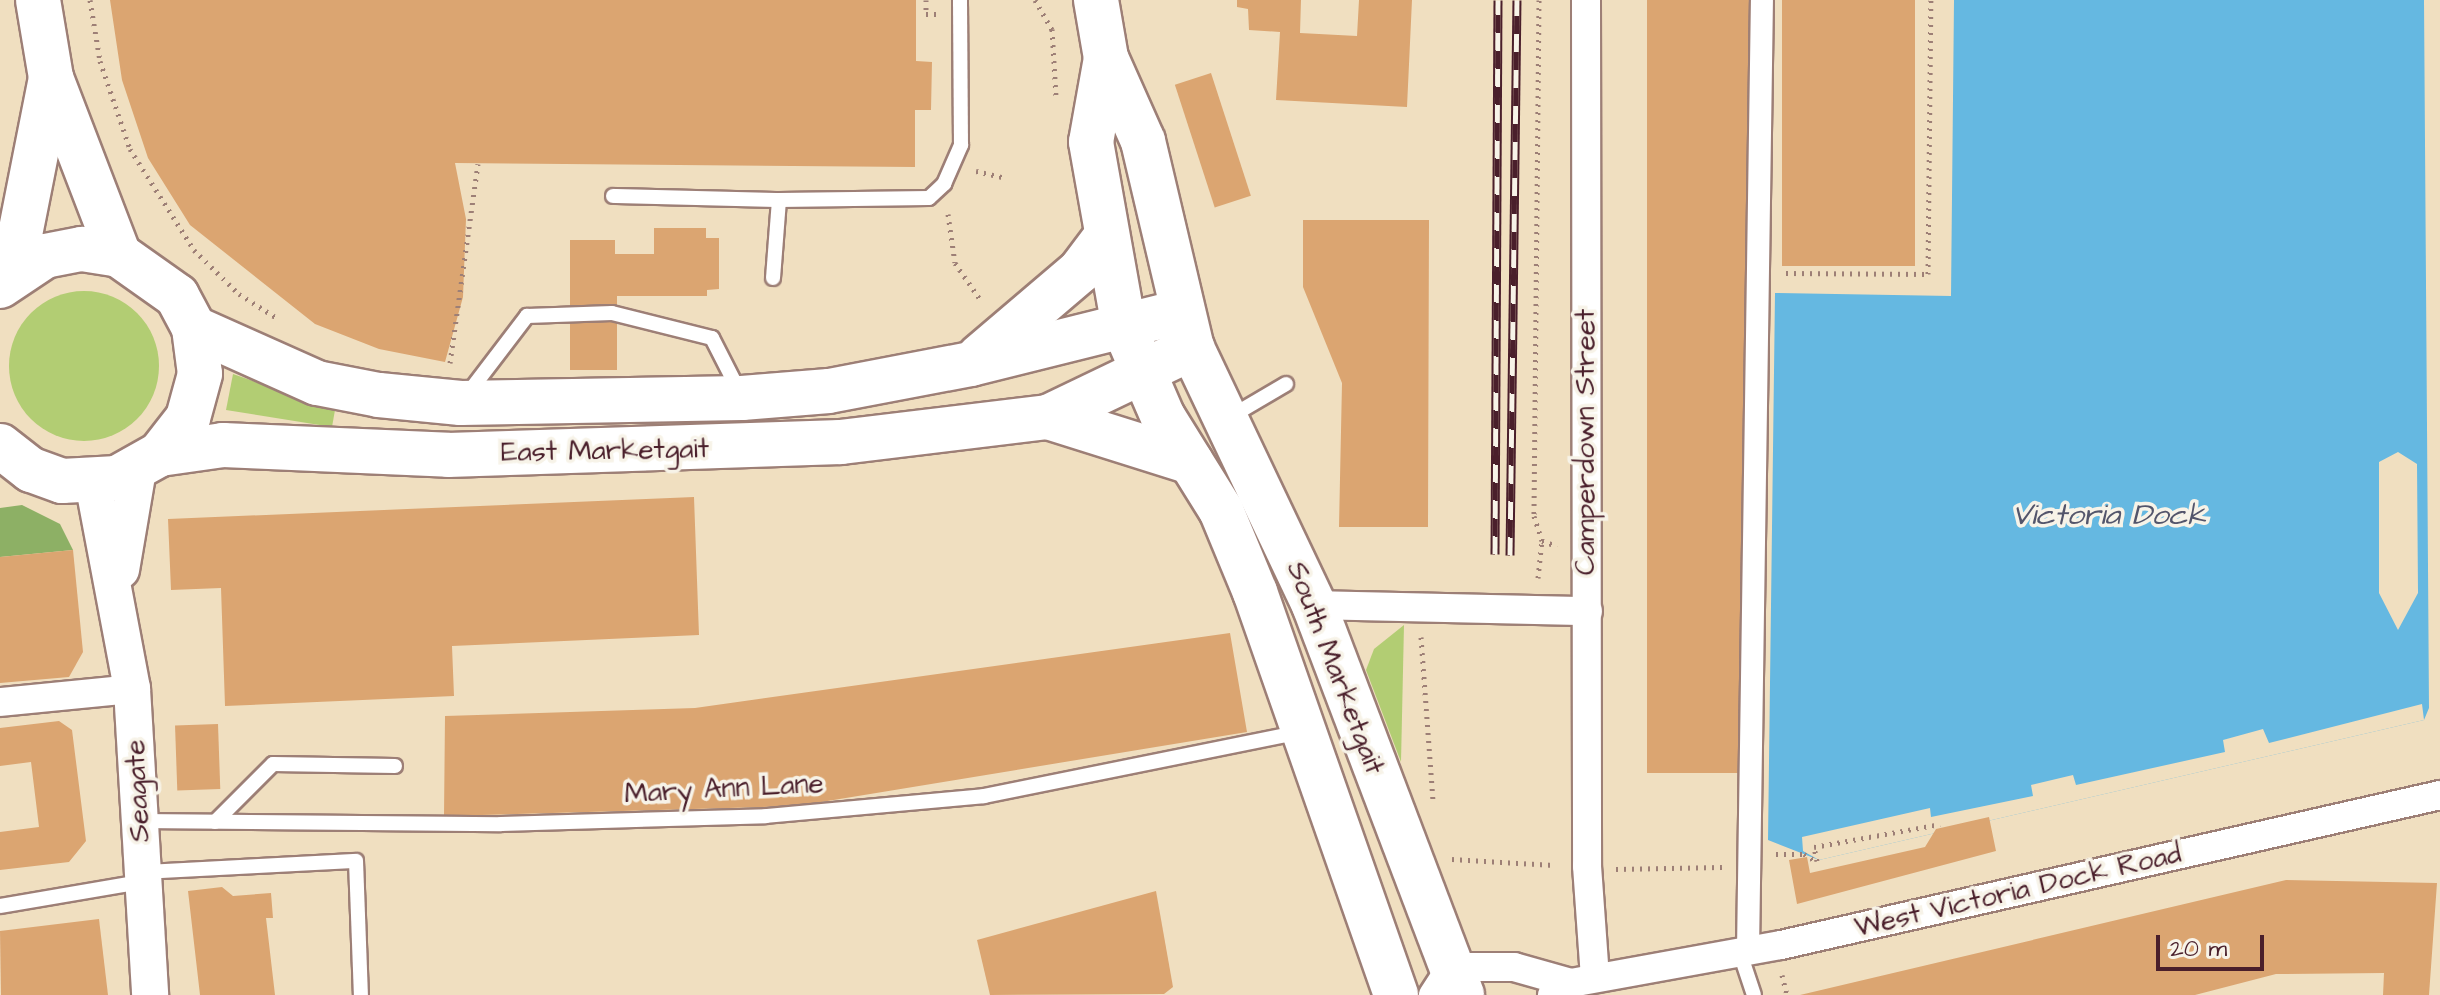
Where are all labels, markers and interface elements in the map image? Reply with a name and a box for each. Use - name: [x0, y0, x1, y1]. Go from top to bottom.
- street label: Camperdown Street: [1569, 309, 1603, 575]
- street label: East Marketgait: [501, 432, 709, 470]
- water label: Victoria Dock: [2012, 497, 2206, 533]
- street label: South Marketgait: [1279, 557, 1391, 779]
- street label: Seagate: [119, 739, 157, 843]
- street label: Mary Ann Lane: [624, 767, 824, 811]
- street label: West Victoria Dock Road: [1851, 837, 2185, 945]
- scale bar: [2160, 919, 2268, 969]
- text: 20 m: [2170, 932, 2227, 966]

